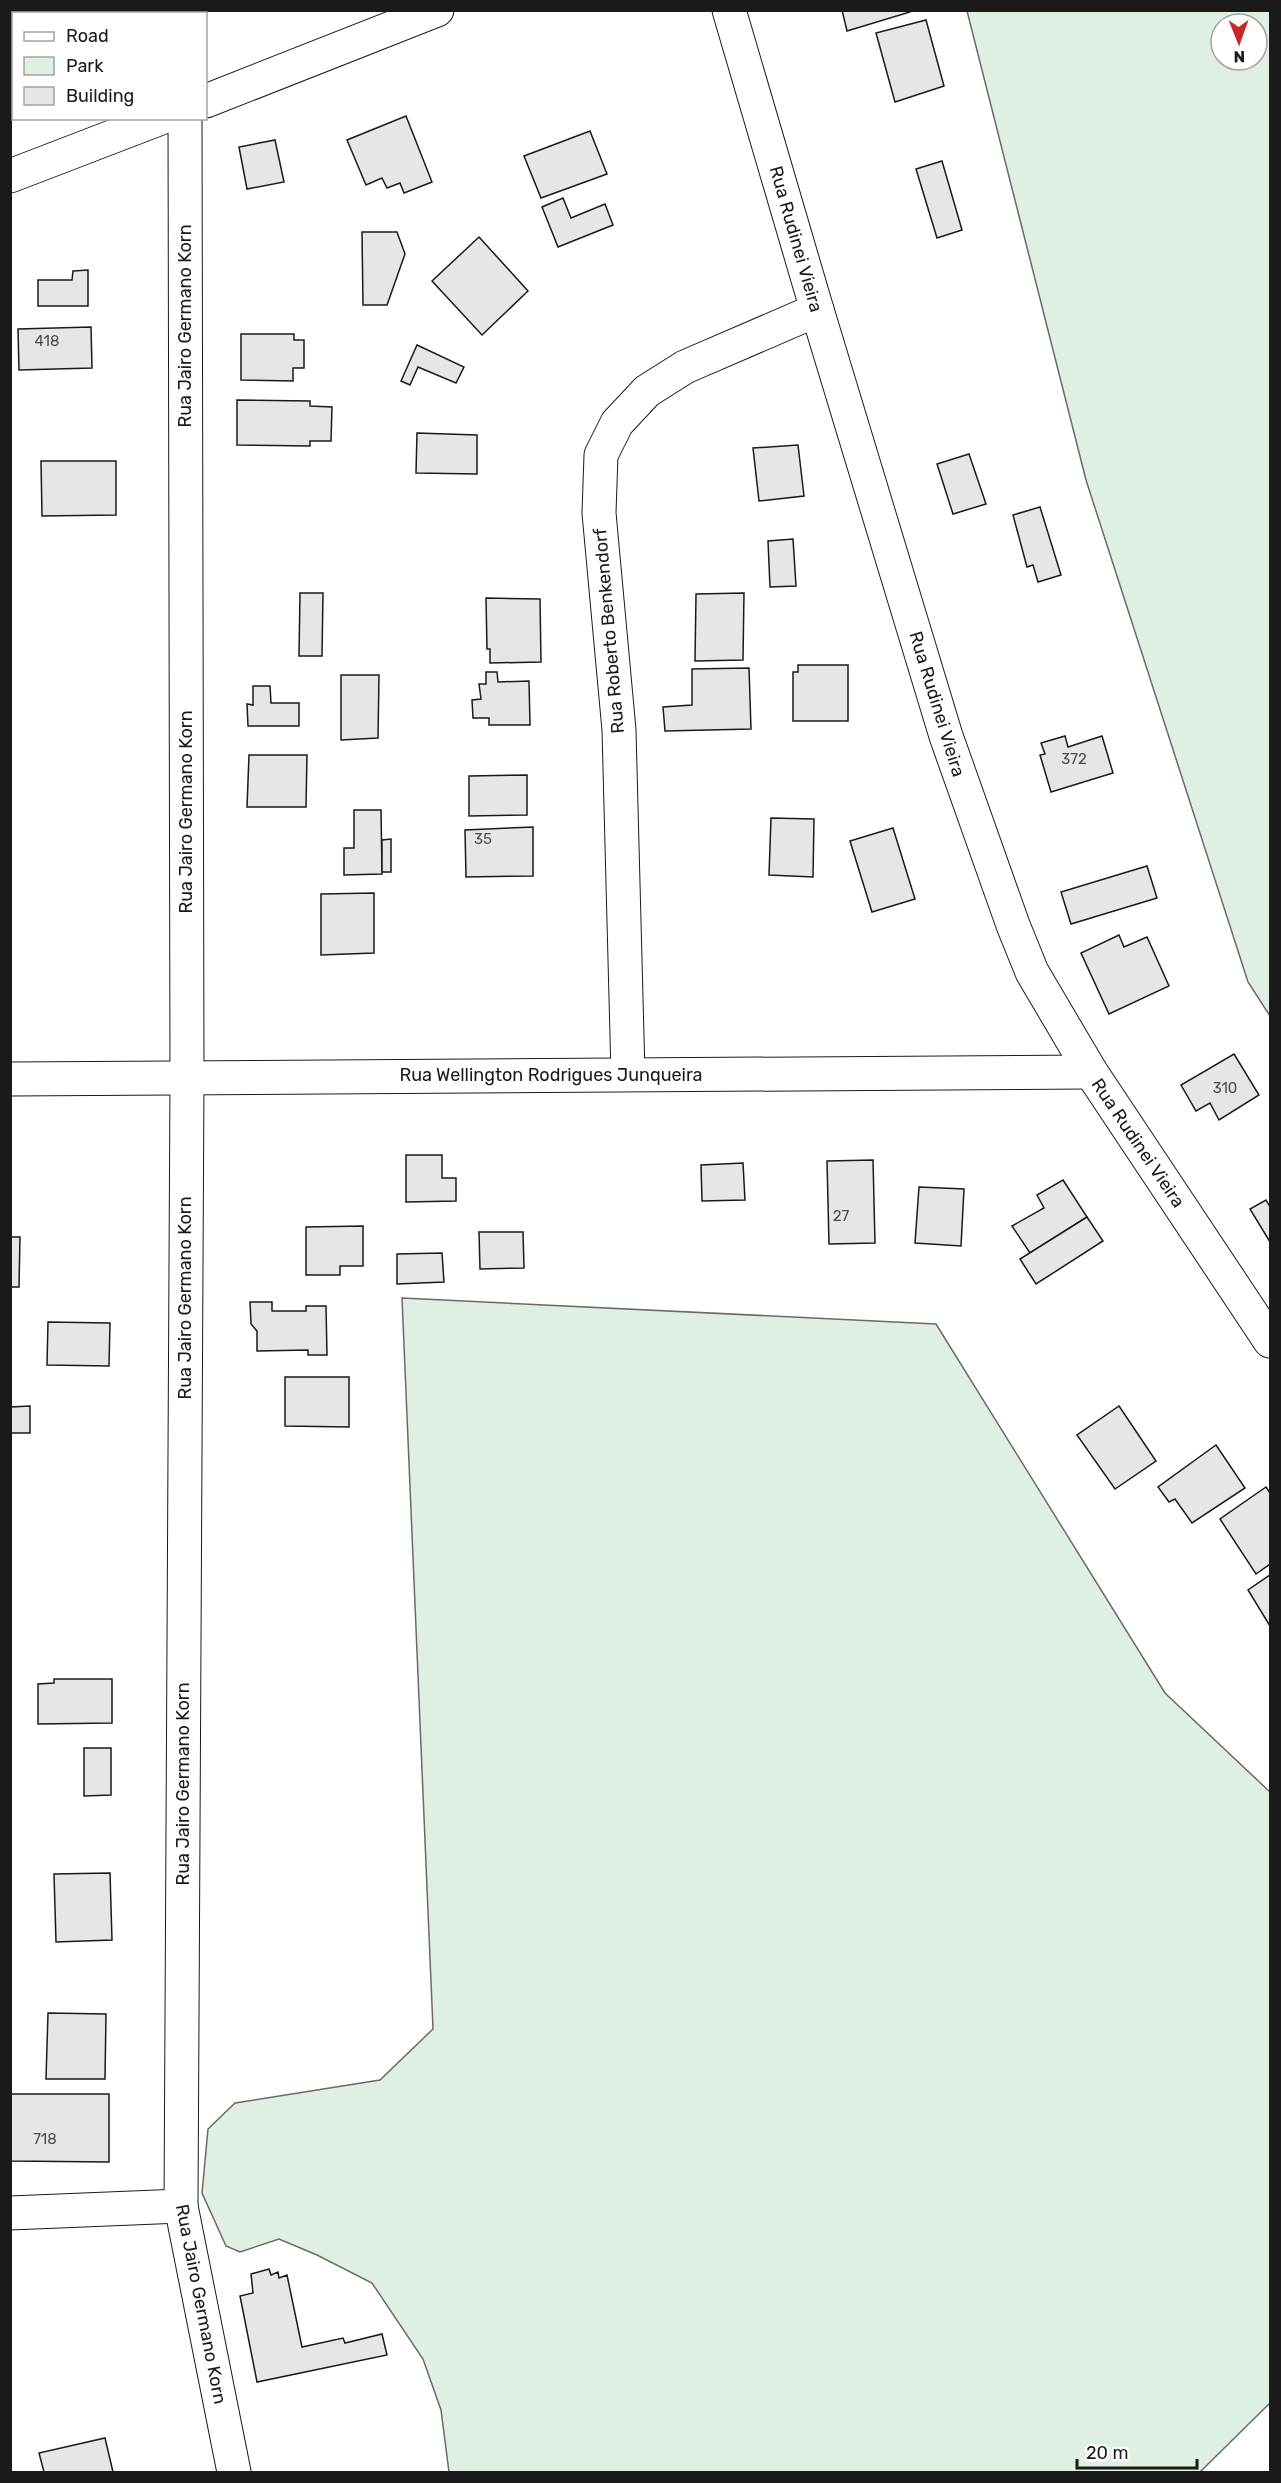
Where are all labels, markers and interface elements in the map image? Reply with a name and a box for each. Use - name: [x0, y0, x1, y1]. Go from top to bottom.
- legend: [12, 12, 207, 120]
- north arrow: [1209, 12, 1269, 72]
- text: Road: [66, 25, 109, 47]
- text: N: [1233, 47, 1245, 66]
- text: Park: [66, 55, 104, 77]
- text: Building: [66, 85, 134, 107]
- street label: Rua Rudinei Vieira: [765, 163, 827, 315]
- street label: Rua Jairo Germano Korn: [174, 224, 196, 428]
- house number: 418: [35, 332, 59, 350]
- street label: Rua Roberto Benkendorf: [589, 527, 629, 735]
- street label: Rua Rudinei Vieira: [904, 629, 970, 779]
- street label: Rua Jairo Germano Korn: [175, 710, 197, 914]
- house number: 372: [1061, 750, 1087, 768]
- house number: 35: [474, 830, 492, 848]
- street label: Rua Wellington Rodrigues Junqueira: [399, 1064, 703, 1086]
- street label: Rua Rudinei Vieira: [1087, 1074, 1189, 1212]
- house number: 310: [1213, 1079, 1237, 1097]
- street label: Rua Jairo Germano Korn: [174, 1196, 196, 1400]
- house number: 27: [833, 1207, 850, 1225]
- street label: Rua Jairo Germano Korn: [172, 1682, 194, 1886]
- house number: 718: [33, 2130, 57, 2148]
- street label: Rua Jairo Germano Korn: [171, 2202, 231, 2406]
- scale bar: [1077, 2432, 1197, 2470]
- text: 20 m: [1086, 2442, 1128, 2464]

